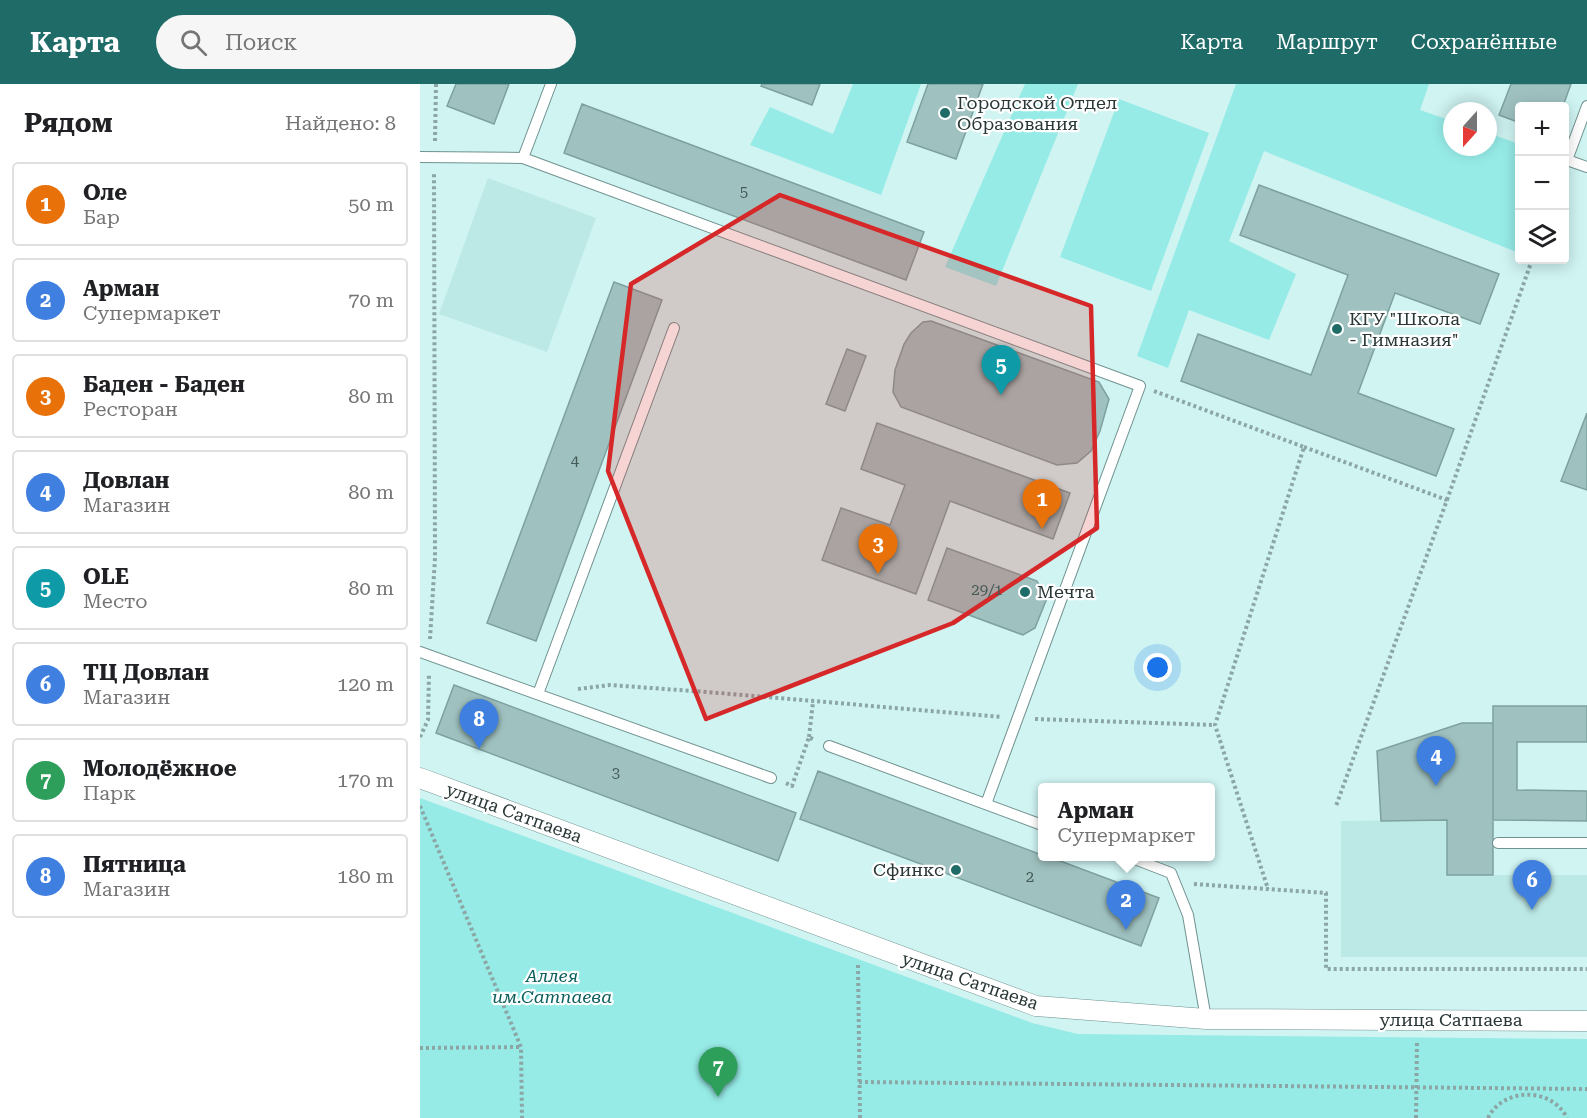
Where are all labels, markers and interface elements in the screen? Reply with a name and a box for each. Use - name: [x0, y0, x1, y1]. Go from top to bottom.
- search box: [156, 15, 576, 69]
- text: Карта: [30, 26, 120, 59]
- icon: search: [177, 26, 210, 59]
- text: Поиск: [225, 30, 297, 55]
- text: Карта: [1180, 30, 1243, 54]
- text: Маршрут: [1276, 30, 1378, 54]
- text: Сохранённые: [1411, 30, 1557, 54]
- place label: Городской Отдел Образования: [957, 92, 1117, 134]
- north arrow: [1443, 102, 1497, 156]
- map controls: [1515, 102, 1569, 264]
- button: +: [1515, 102, 1569, 156]
- marker: Городской Отдел Образования: [938, 106, 952, 120]
- text: Рядом: [24, 108, 113, 138]
- text: Найдено: 8: [285, 111, 396, 135]
- button: −: [1515, 156, 1569, 210]
- text: Оле: [83, 180, 127, 205]
- house number: 5: [740, 183, 748, 201]
- text: 1: [40, 192, 51, 216]
- text: 50 m: [348, 192, 394, 216]
- text: Бар: [83, 205, 120, 229]
- button: layers: [1515, 210, 1569, 264]
- text: Арман: [83, 276, 159, 301]
- text: 2: [40, 288, 51, 312]
- text: 70 m: [348, 288, 394, 312]
- text: Супермаркет: [83, 301, 221, 325]
- place label: КГУ "Школа - Гимназия": [1349, 308, 1460, 350]
- marker: КГУ "Школа - Гимназия": [1330, 322, 1344, 336]
- pin: 5: [982, 346, 1020, 395]
- text: Баден - Баден: [83, 372, 245, 397]
- text: 3: [40, 384, 51, 408]
- text: 80 m: [348, 384, 394, 408]
- text: Ресторан: [83, 397, 178, 421]
- house number: 4: [571, 452, 580, 470]
- text: Довлан: [83, 468, 169, 493]
- text: 4: [40, 480, 51, 504]
- text: 80 m: [348, 480, 394, 504]
- pin: 1: [1022, 480, 1062, 529]
- text: Магазин: [83, 493, 170, 517]
- pin: 3: [858, 524, 898, 574]
- text: OLE: [83, 564, 129, 589]
- text: 5: [40, 576, 51, 600]
- text: 80 m: [348, 576, 394, 600]
- house number: 29/1: [971, 581, 1003, 599]
- place label: Мечта: [1037, 581, 1095, 602]
- marker: Мечта: [1018, 585, 1032, 599]
- text: Место: [83, 589, 148, 613]
- your location: [1143, 653, 1172, 682]
- text: ТЦ Довлан: [83, 660, 209, 685]
- text: 6: [40, 672, 51, 696]
- text: 120 m: [337, 672, 394, 696]
- text: Магазин: [83, 685, 170, 709]
- pin: 8: [460, 700, 498, 749]
- pin: 4: [1416, 736, 1456, 786]
- text: Молодёжное: [83, 756, 237, 781]
- house number: 3: [612, 764, 620, 782]
- text: 7: [40, 768, 51, 792]
- text: 170 m: [337, 768, 394, 792]
- street label: улица Сатпаева: [443, 778, 585, 847]
- text: Парк: [83, 781, 136, 805]
- popup: [1038, 783, 1215, 861]
- text: Арман: [1058, 798, 1134, 823]
- text: Супермаркет: [1058, 823, 1195, 847]
- text: Пятница: [83, 852, 186, 877]
- place label: Сфинкс: [873, 859, 944, 880]
- pin: 6: [1512, 860, 1552, 910]
- marker: Сфинкс: [949, 863, 963, 877]
- text: 8: [40, 864, 51, 888]
- text: 180 m: [337, 864, 394, 888]
- house number: 2: [1026, 868, 1034, 886]
- text: Магазин: [83, 877, 170, 901]
- pin: 2: [1106, 880, 1146, 930]
- street label: улица Сатпаева: [899, 947, 1041, 1014]
- park label: Аллея им.Сатпаева: [492, 965, 612, 1007]
- street label: улица Сатпаева: [1379, 1009, 1523, 1030]
- pin: 7: [698, 1048, 738, 1097]

